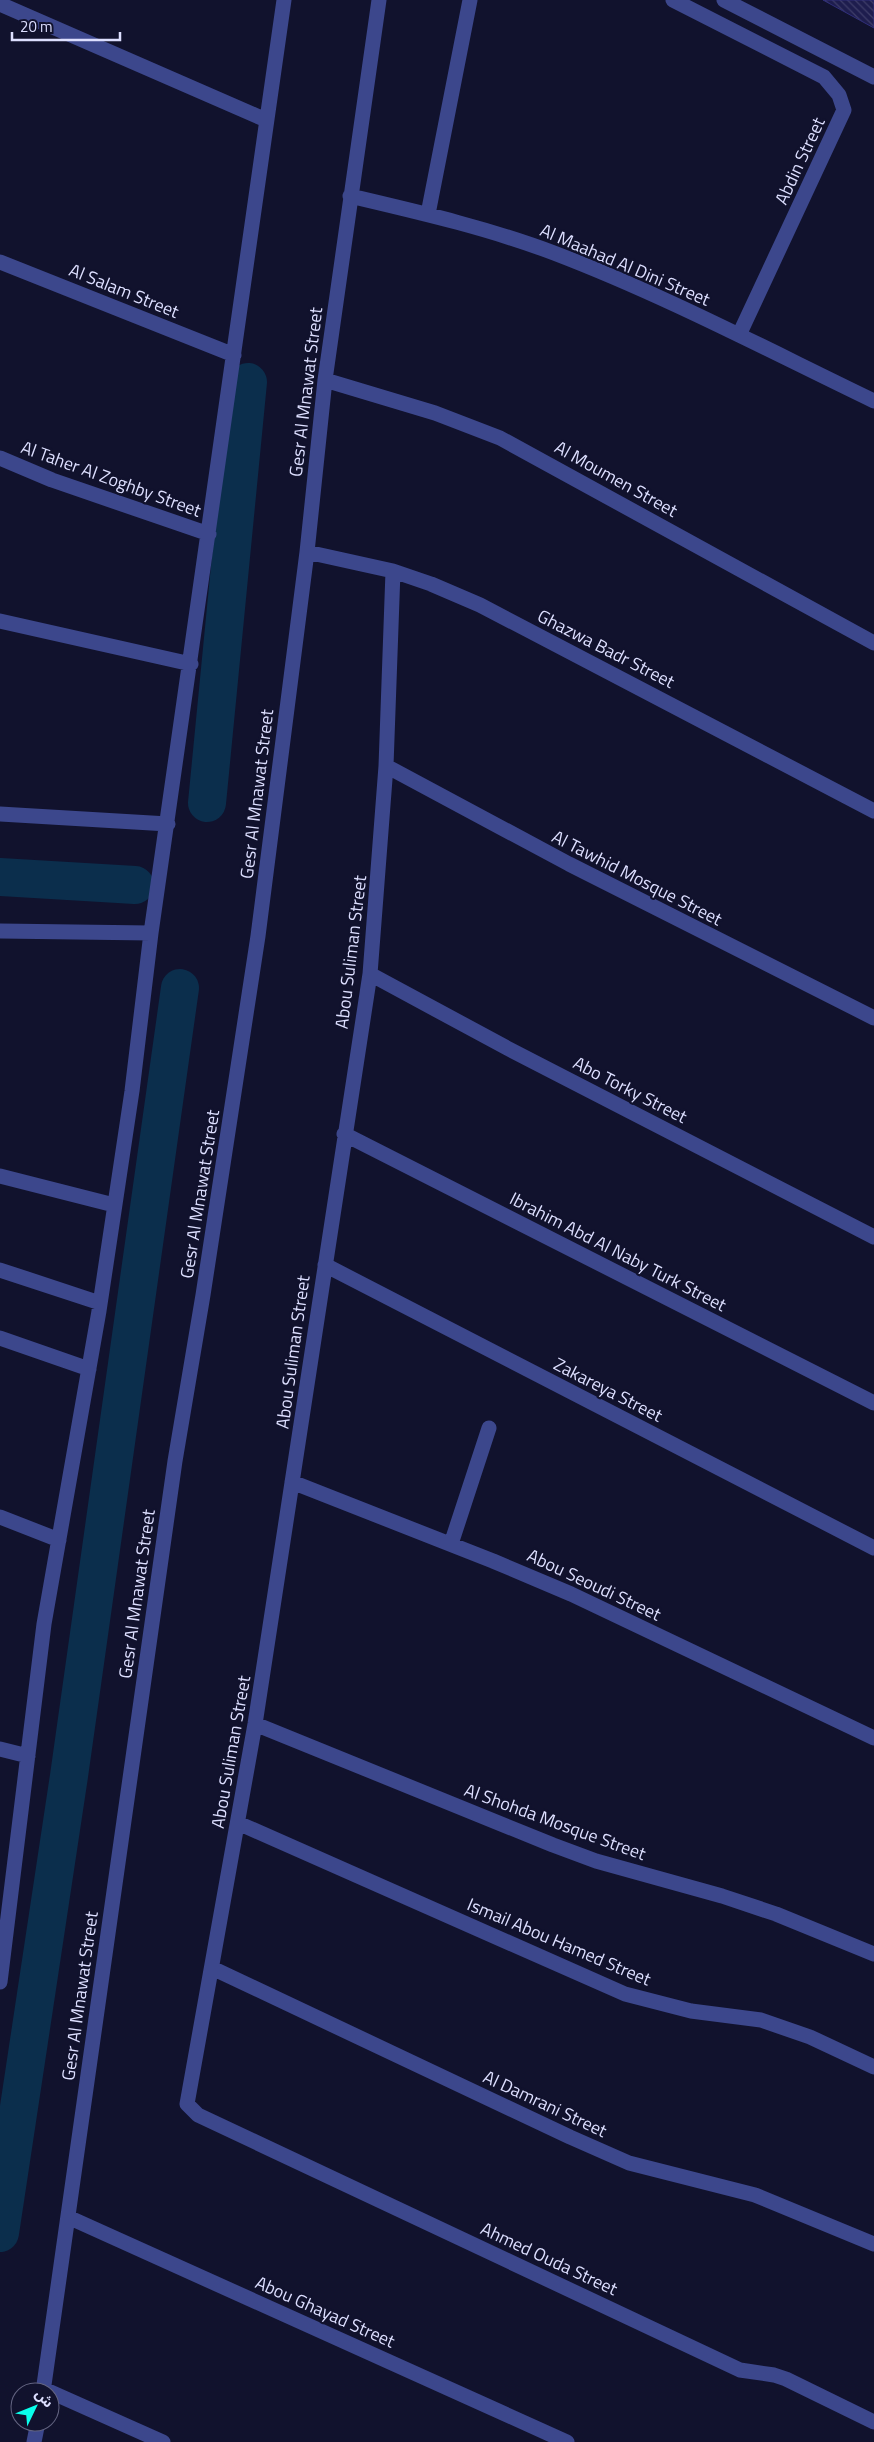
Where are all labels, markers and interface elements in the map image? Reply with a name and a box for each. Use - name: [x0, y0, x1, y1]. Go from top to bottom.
- scale bar: [12, 10, 120, 42]
- text: 20 m: [20, 15, 53, 38]
- street label: Abdin Street: [768, 112, 832, 209]
- street label: Al Maahad Al Dini Street: [536, 216, 715, 313]
- street label: Al Salam Street: [65, 256, 184, 325]
- street label: Gesr Al Mnawat Street: [282, 305, 329, 478]
- street label: Al Taher Al Zoghby Street: [17, 433, 206, 524]
- street label: Al Moumen Street: [550, 434, 683, 524]
- street label: Ghazwa Badr Street: [533, 602, 680, 695]
- street label: Gesr Al Mnawat Street: [233, 707, 280, 880]
- street label: Al Tawhid Mosque Street: [547, 823, 728, 933]
- street label: Abou Suliman Street: [328, 873, 373, 1030]
- street label: Abo Torky Street: [568, 1049, 693, 1130]
- street label: Gesr Al Mnawat Street: [173, 1107, 226, 1280]
- street label: Ibrahim Abd Al Naby Turk Street: [505, 1185, 732, 1318]
- street label: Abou Suliman Street: [268, 1273, 317, 1430]
- street label: Zakareya Street: [549, 1350, 668, 1429]
- street label: Gesr Al Mnawat Street: [111, 1507, 162, 1680]
- street label: Abou Seoudi Street: [523, 1542, 666, 1628]
- street label: Abou Suliman Street: [204, 1673, 257, 1830]
- street label: Al Shohda Mosque Street: [461, 1776, 650, 1867]
- street label: Ismail Abou Hamed Street: [463, 1891, 656, 1993]
- street label: Gesr Al Mnawat Street: [54, 1909, 105, 2082]
- street label: Al Damrani Street: [479, 2063, 612, 2144]
- street label: Ahmed Ouda Street: [476, 2215, 623, 2302]
- street label: Abou Ghayad Street: [251, 2269, 400, 2355]
- north arrow: [10, 2382, 60, 2432]
- text: ش: [31, 2384, 59, 2412]

